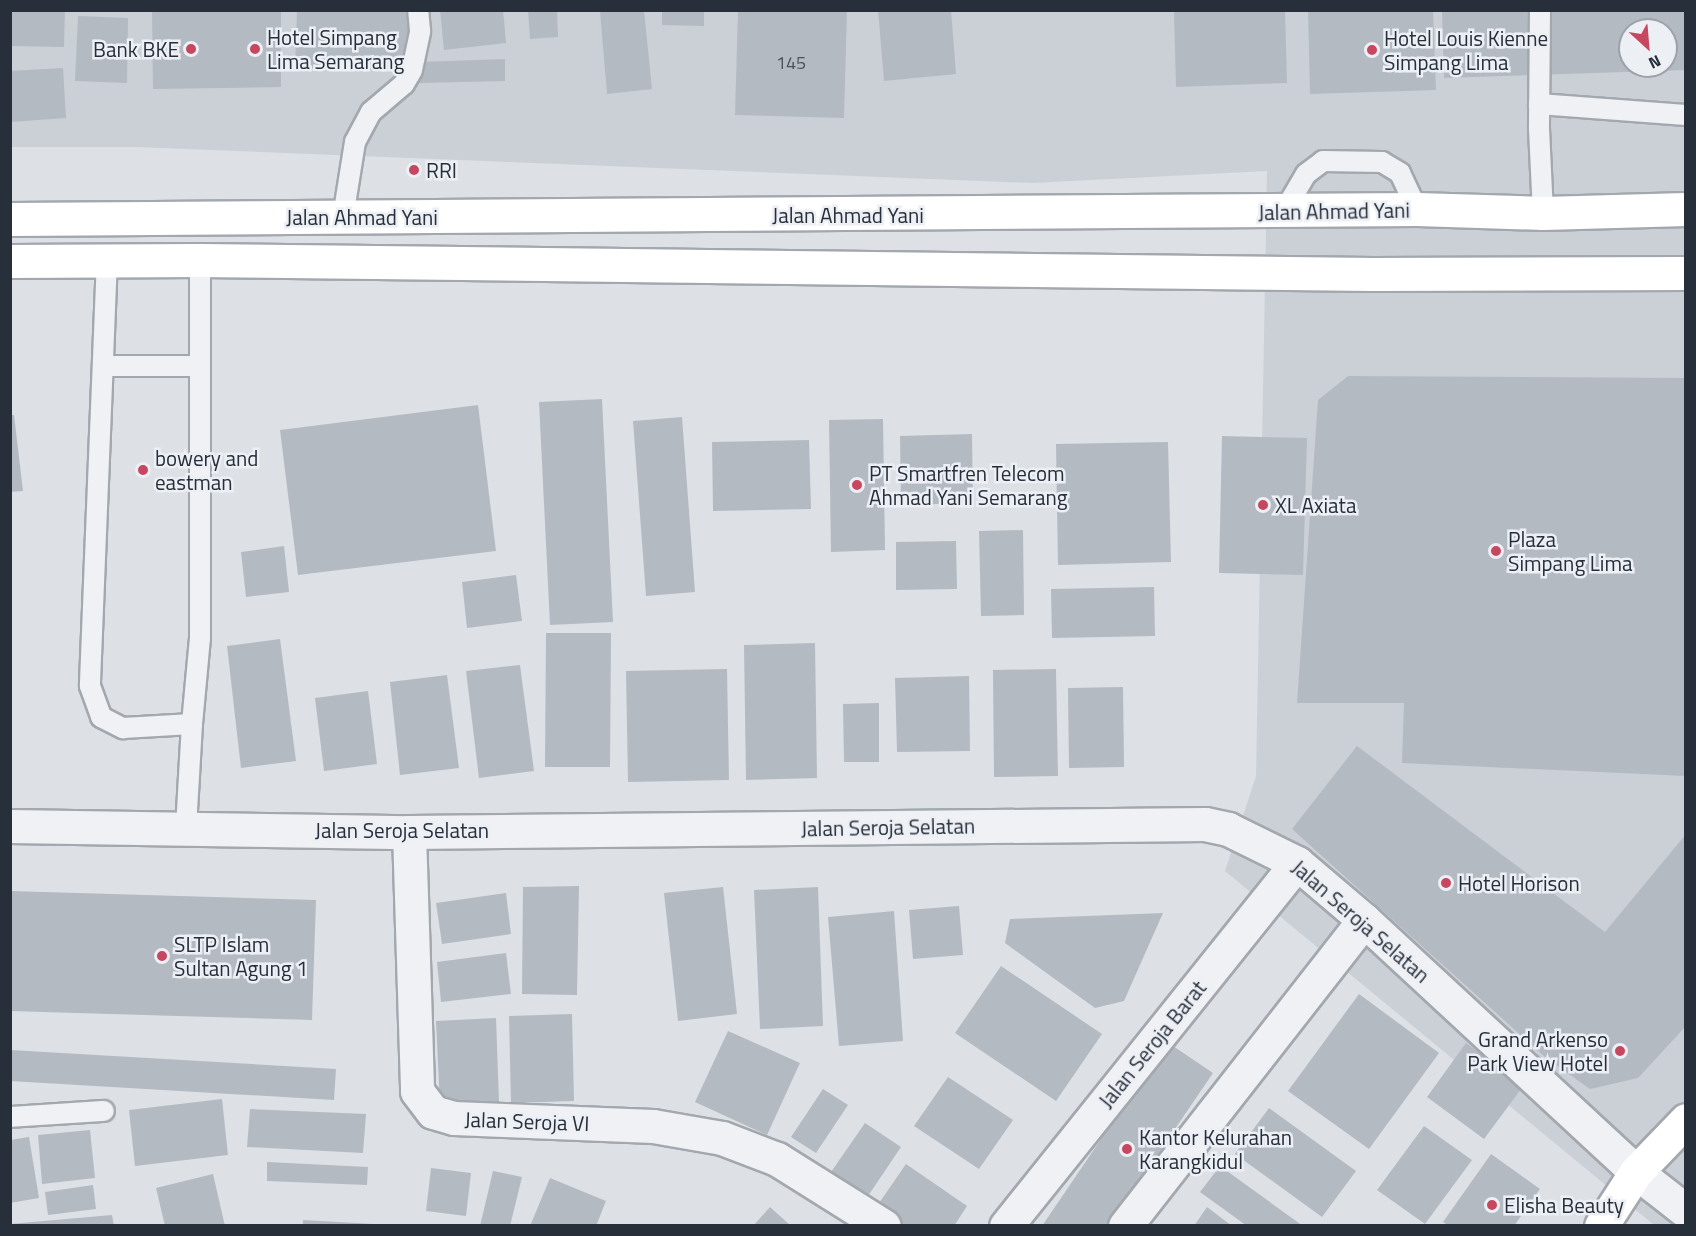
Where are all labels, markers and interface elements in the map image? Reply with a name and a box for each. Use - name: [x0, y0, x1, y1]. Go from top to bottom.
- north arrow: [1618, 18, 1678, 78]
- place label: Hotel Simpang Lima Semarang: [267, 24, 404, 74]
- place label: Hotel Louis Kienne Simpang Lima: [1384, 25, 1548, 75]
- place label: Bank BKE: [93, 36, 179, 62]
- marker: Bank BKE: [184, 42, 198, 56]
- marker: Hotel Simpang Lima Semarang: [248, 42, 262, 56]
- marker: Hotel Louis Kienne Simpang Lima: [1365, 43, 1379, 57]
- text: N: [1645, 49, 1665, 76]
- house number: 145: [776, 52, 806, 74]
- place label: RRI: [426, 157, 457, 183]
- marker: RRI: [407, 163, 421, 177]
- street label: Jalan Ahmad Yani: [1258, 197, 1410, 225]
- street label: Jalan Ahmad Yani: [772, 202, 924, 228]
- street label: Jalan Ahmad Yani: [286, 204, 438, 230]
- place label: bowery and eastman: [155, 445, 258, 495]
- place label: PT Smartfren Telecom Ahmad Yani Semarang: [869, 460, 1067, 510]
- marker: bowery and eastman: [136, 463, 150, 477]
- marker: PT Smartfren Telecom Ahmad Yani Semarang: [850, 478, 864, 492]
- place label: XL Axiata: [1275, 492, 1356, 518]
- marker: XL Axiata: [1256, 498, 1270, 512]
- place label: Plaza Simpang Lima: [1508, 526, 1633, 576]
- marker: Plaza Simpang Lima: [1489, 544, 1503, 558]
- street label: Jalan Seroja Selatan: [801, 813, 975, 841]
- street label: Jalan Seroja Selatan: [315, 817, 489, 843]
- street label: Jalan Seroja Selatan: [1287, 854, 1435, 988]
- place label: Hotel Horison: [1458, 870, 1580, 896]
- marker: Hotel Horison: [1439, 876, 1453, 890]
- place label: SLTP Islam Sultan Agung 1: [174, 931, 308, 981]
- marker: SLTP Islam Sultan Agung 1: [155, 949, 169, 963]
- street label: Jalan Seroja Barat: [1093, 975, 1211, 1113]
- place label: Grand Arkenso Park View Hotel: [1467, 1026, 1608, 1076]
- marker: Grand Arkenso Park View Hotel: [1613, 1044, 1627, 1058]
- street label: Jalan Seroja VI: [464, 1106, 590, 1136]
- place label: Kantor Kelurahan Karangkidul: [1139, 1124, 1292, 1174]
- marker: Kantor Kelurahan Karangkidul: [1120, 1142, 1134, 1156]
- place label: Elisha Beauty: [1504, 1192, 1624, 1218]
- marker: Elisha Beauty: [1485, 1198, 1499, 1212]

